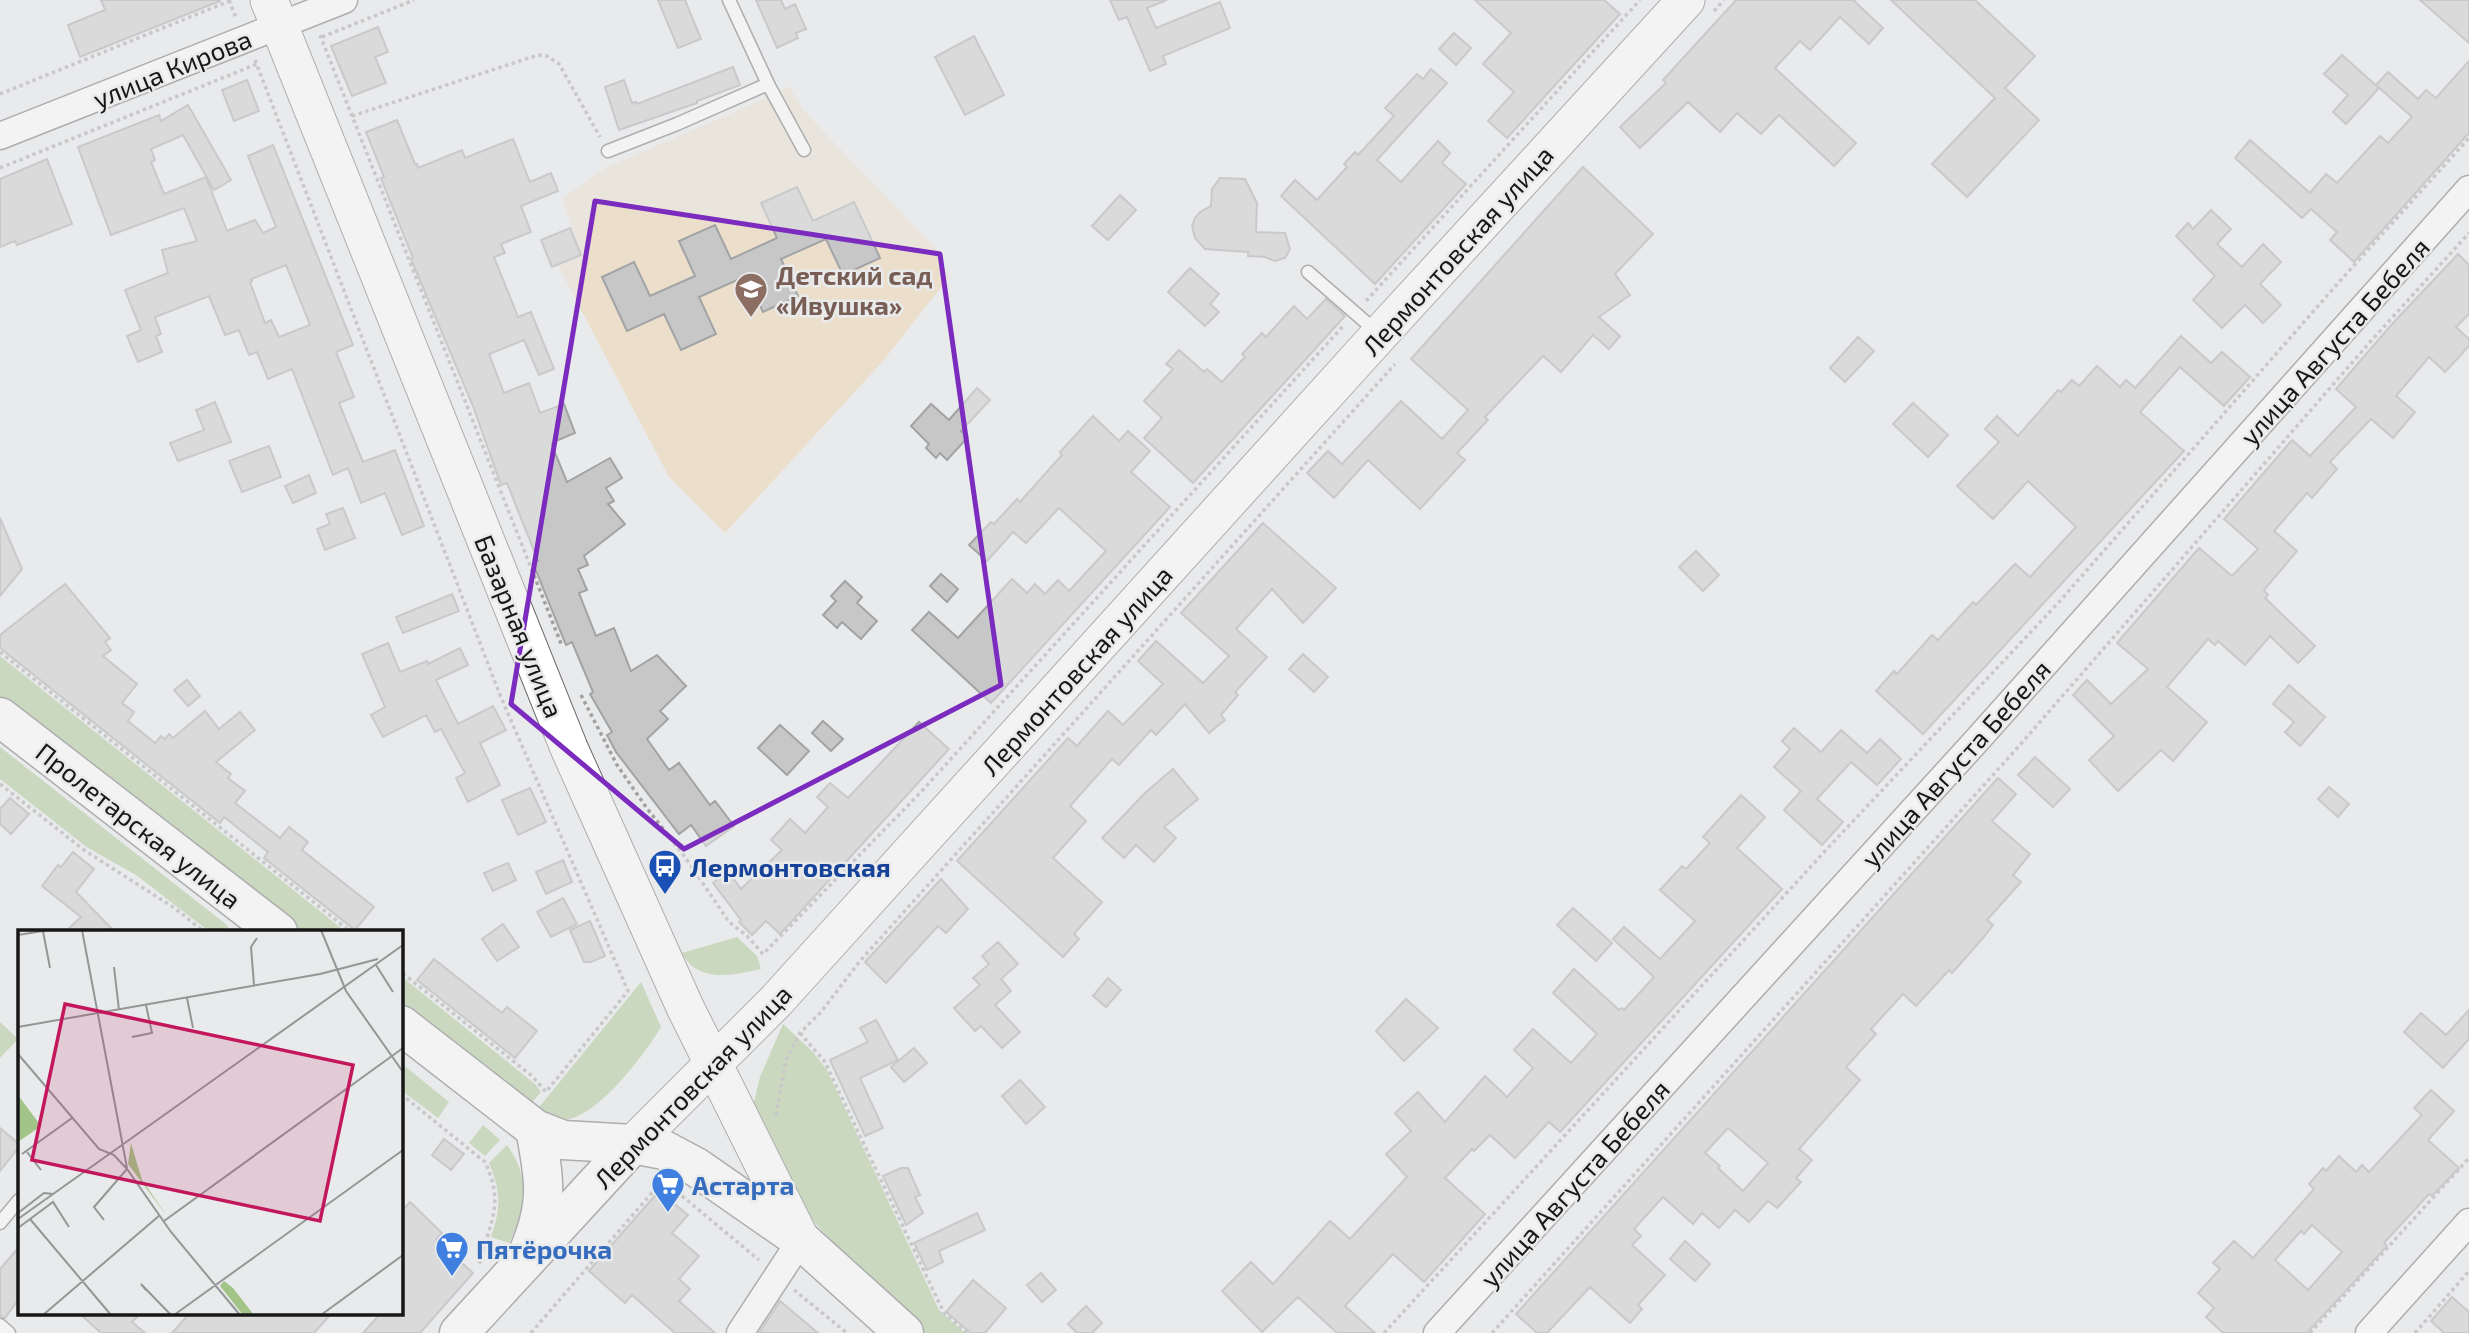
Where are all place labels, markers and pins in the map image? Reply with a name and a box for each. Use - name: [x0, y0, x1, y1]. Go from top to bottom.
- place label: Детский сад «Ивушка»: [776, 259, 933, 320]
- school or university icon: Детский сад «Ивушка»: [732, 270, 770, 319]
- bus stop icon: Лермонтовская: [646, 847, 684, 896]
- place label: Лермонтовская: [690, 851, 891, 882]
- supermarket icon: Астарта: [649, 1165, 687, 1214]
- place label: Астарта: [692, 1169, 794, 1200]
- supermarket icon: Пятёрочка: [433, 1229, 471, 1278]
- place label: Пятёрочка: [476, 1233, 612, 1264]

